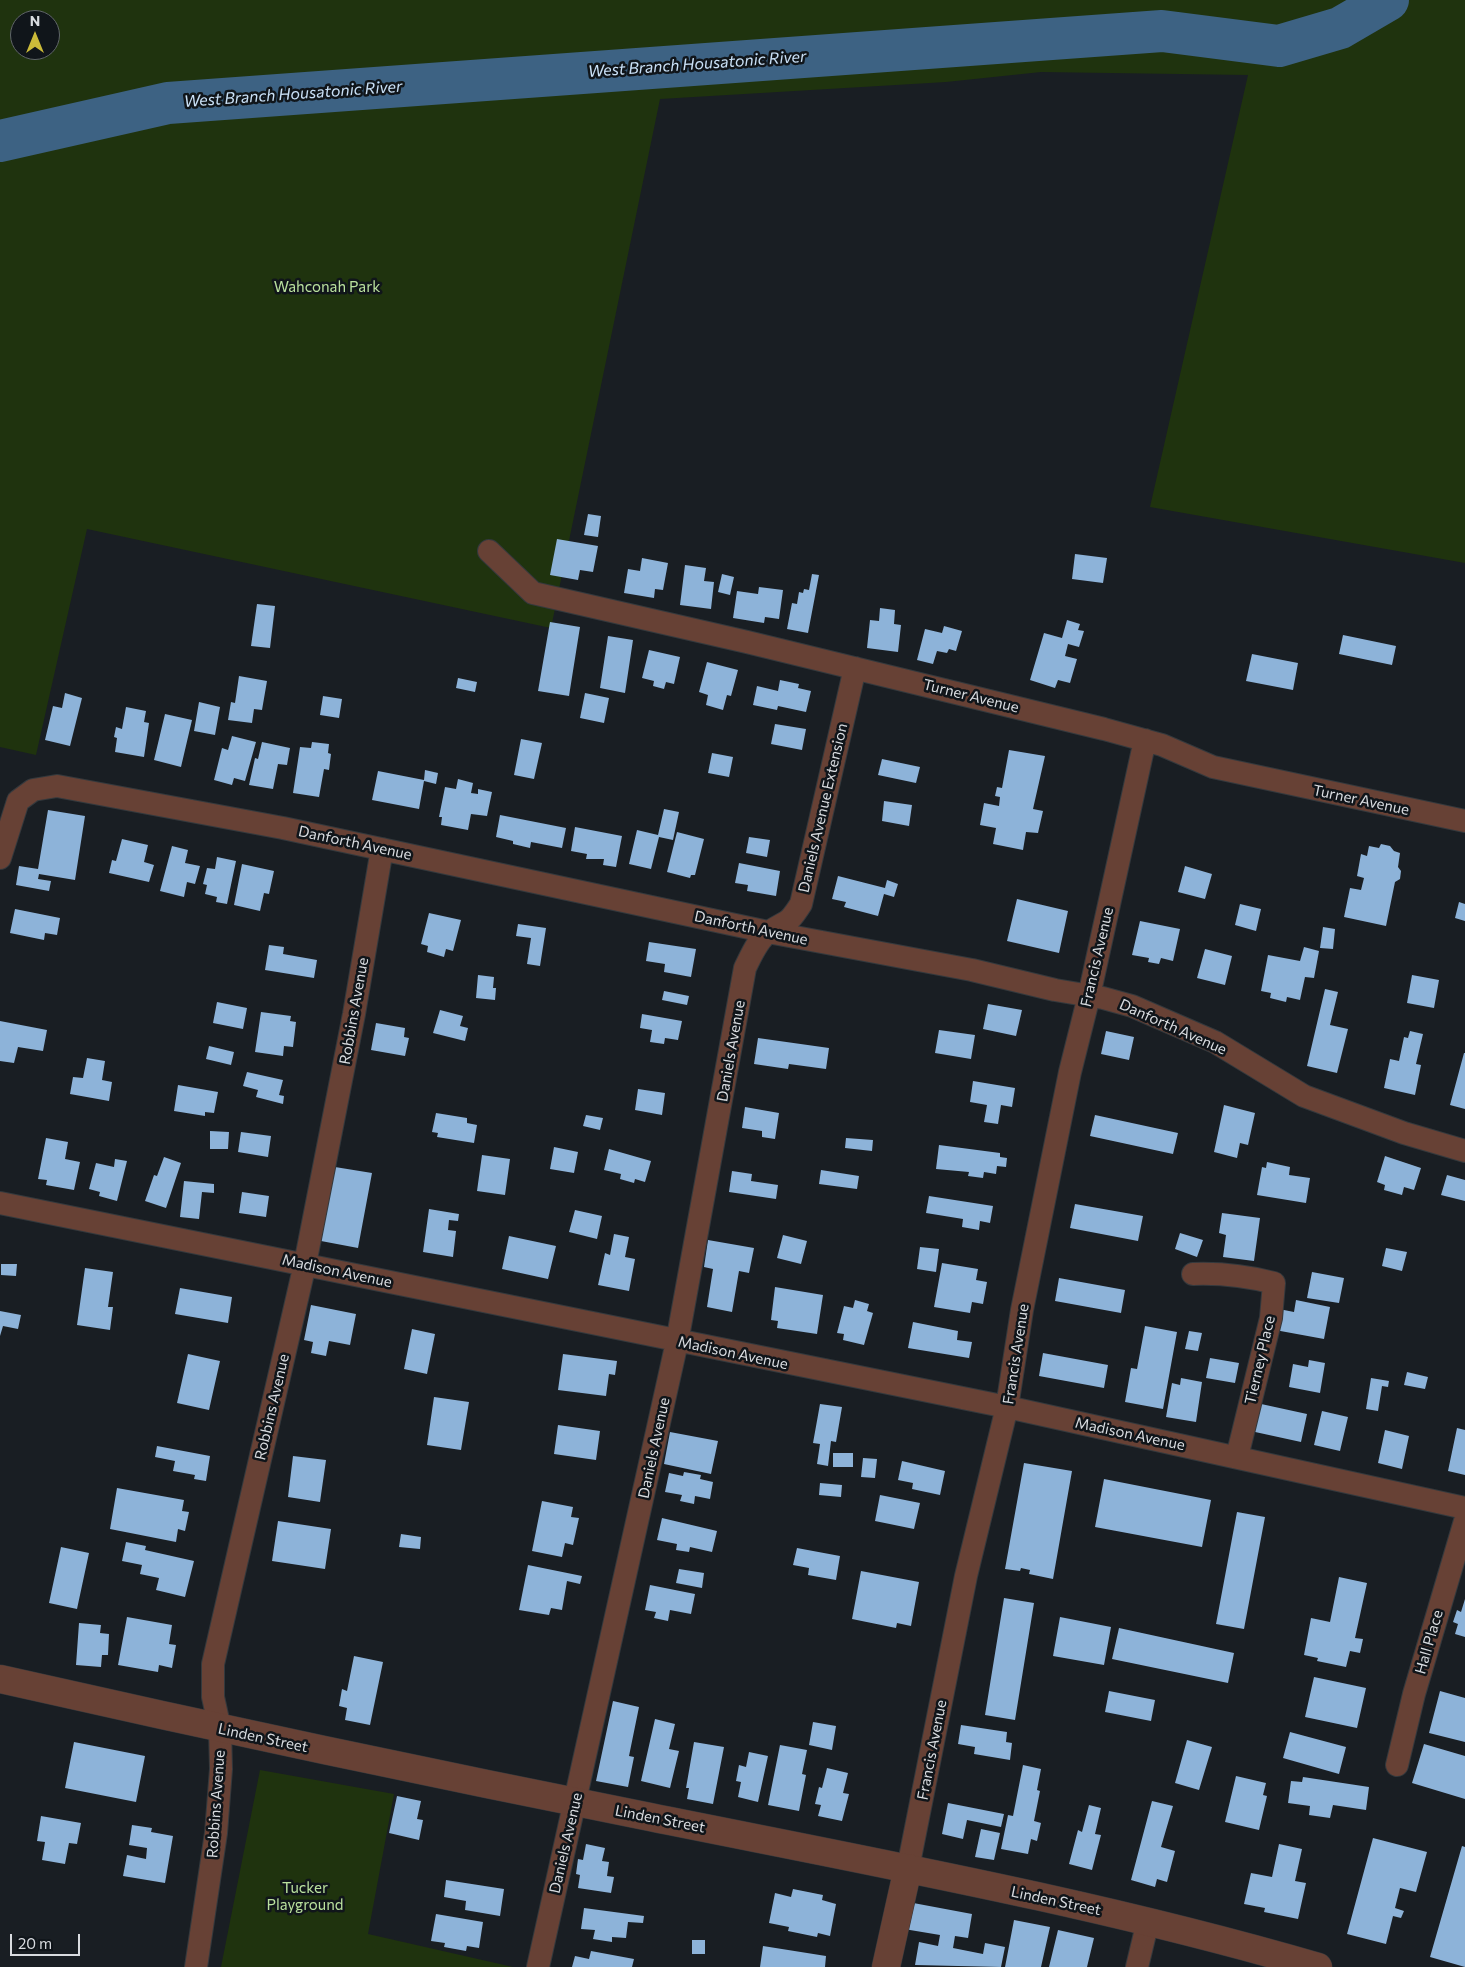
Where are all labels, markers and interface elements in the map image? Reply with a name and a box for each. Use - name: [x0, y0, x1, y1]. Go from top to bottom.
- north arrow: [10, 10, 60, 60]
- text: N: [30, 12, 40, 29]
- water label: West Branch Housatonic River: [587, 47, 807, 81]
- water label: West Branch Housatonic River: [183, 77, 403, 111]
- park label: Wahconah Park: [274, 278, 380, 296]
- street label: Turner Avenue: [921, 675, 1021, 717]
- street label: Daniels Avenue Extension: [795, 722, 851, 894]
- street label: Turner Avenue: [1311, 781, 1411, 819]
- street label: Danforth Avenue: [297, 822, 413, 864]
- street label: Francis Avenue: [1077, 905, 1117, 1009]
- street label: Danforth Avenue: [693, 907, 809, 949]
- street label: Robbins Avenue: [336, 956, 372, 1066]
- street label: Danforth Avenue: [1117, 995, 1229, 1059]
- street label: Daniels Avenue: [713, 999, 749, 1103]
- street label: Madison Avenue: [280, 1251, 394, 1291]
- street label: Francis Avenue: [999, 1302, 1033, 1406]
- street label: Tierney Place: [1241, 1314, 1279, 1406]
- street label: Madison Avenue: [676, 1333, 790, 1373]
- street label: Robbins Avenue: [251, 1352, 293, 1462]
- street label: Daniels Avenue: [635, 1396, 673, 1500]
- street label: Madison Avenue: [1073, 1414, 1187, 1454]
- street label: Hall Place: [1411, 1608, 1447, 1676]
- street label: Francis Avenue: [913, 1698, 951, 1802]
- street label: Linden Street: [216, 1720, 310, 1756]
- street label: Robbins Avenue: [203, 1749, 229, 1859]
- street label: Daniels Avenue: [546, 1791, 586, 1895]
- street label: Linden Street: [613, 1801, 707, 1837]
- park label: Tucker Playground: [267, 1879, 343, 1914]
- street label: Linden Street: [1009, 1883, 1103, 1919]
- scale bar: [12, 1924, 82, 1956]
- text: 20 m: [18, 1934, 52, 1952]

